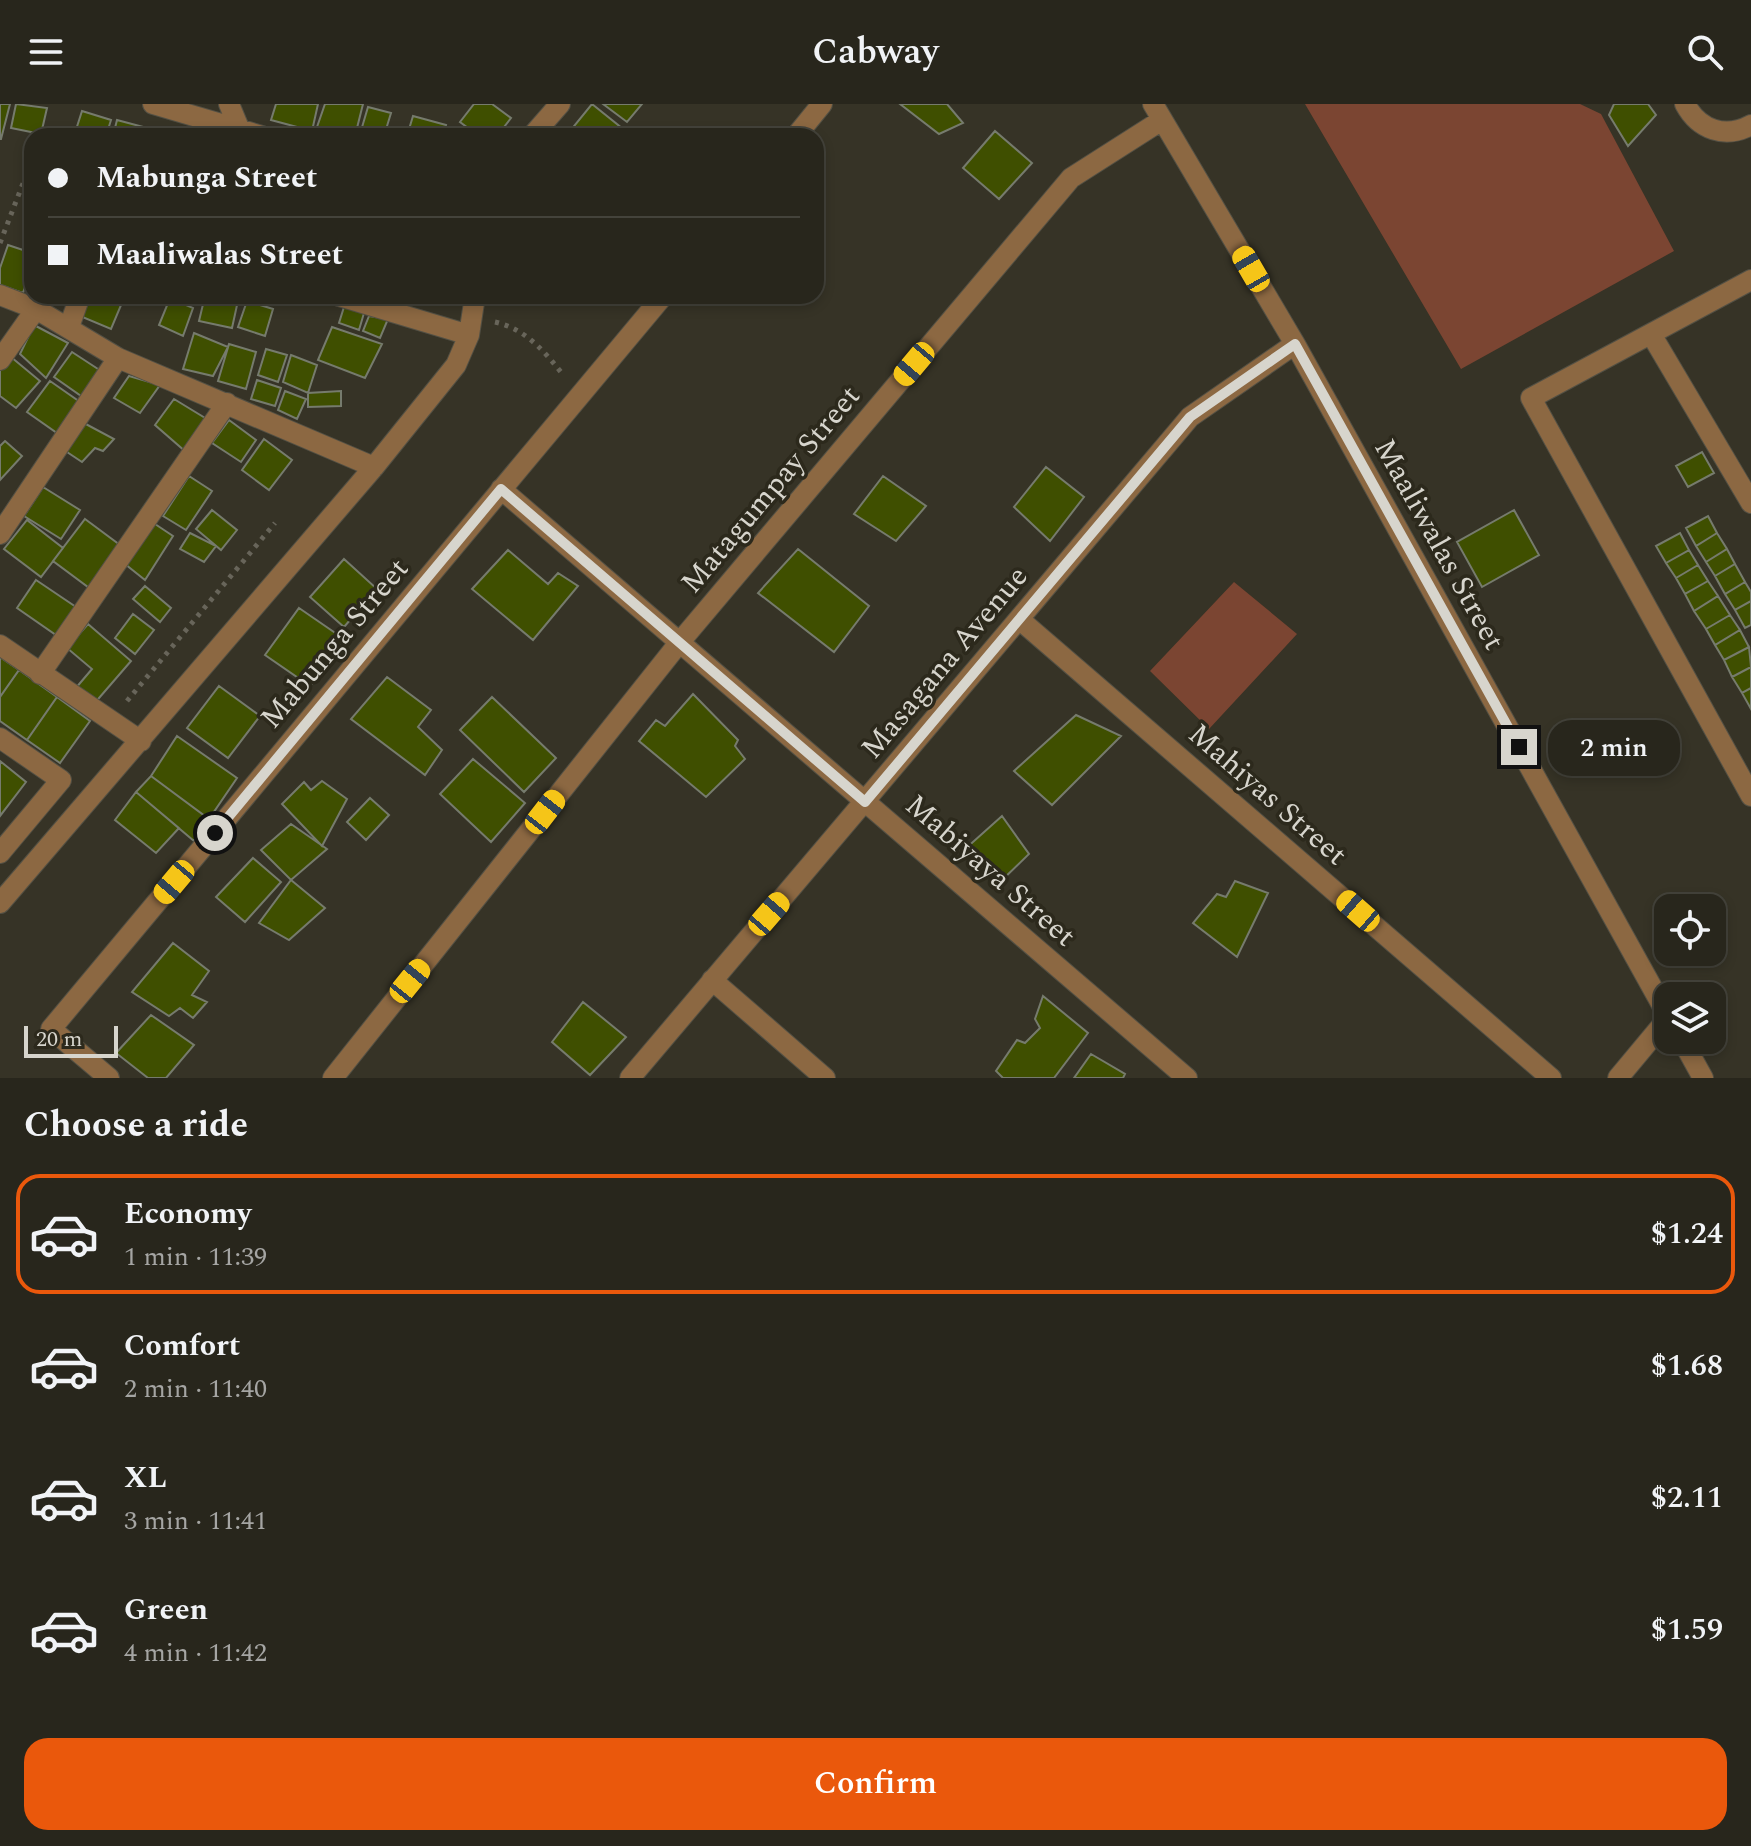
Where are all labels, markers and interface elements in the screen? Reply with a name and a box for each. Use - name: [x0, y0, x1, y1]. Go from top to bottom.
- text: Cabway: [812, 25, 939, 80]
- icon: menu: [24, 30, 68, 74]
- icon: search: [1683, 30, 1727, 74]
- text: Mabunga Street: [96, 155, 317, 201]
- text: Maaliwalas Street: [96, 232, 343, 278]
- car: [1229, 242, 1273, 296]
- car: [889, 338, 939, 390]
- street label: Matagumpay Street: [670, 375, 872, 604]
- street label: Maaliwalas Street: [1362, 430, 1516, 659]
- street label: Mabunga Street: [249, 548, 420, 739]
- street label: Masagana Avenue: [850, 556, 1040, 769]
- street label: Mahiyas Street: [1177, 712, 1357, 877]
- callout: 2 min: [1547, 719, 1679, 775]
- text: 2 min: [1580, 728, 1648, 768]
- route end: [1501, 729, 1537, 765]
- street label: Mabiyaya Street: [895, 783, 1086, 958]
- car: [521, 786, 569, 838]
- route start: [197, 815, 233, 851]
- car: [149, 856, 199, 908]
- car: [1332, 886, 1384, 936]
- car: [744, 888, 794, 940]
- map controls: [1654, 894, 1726, 1054]
- button: locate: [1654, 894, 1726, 966]
- car: [386, 955, 434, 1007]
- button: layers: [1654, 982, 1726, 1054]
- scale bar: [24, 1022, 118, 1058]
- text: 20 m: [36, 1023, 82, 1056]
- text: Choose a ride: [24, 1098, 248, 1153]
- text: Economy: [124, 1191, 251, 1237]
- icon: car: [28, 1198, 100, 1270]
- text: $1.24: [1651, 1211, 1723, 1257]
- text: 1 min · 11:39: [124, 1237, 267, 1277]
- text: Comfort: [124, 1323, 240, 1369]
- icon: car: [28, 1330, 100, 1402]
- text: $1.68: [1651, 1343, 1723, 1389]
- text: 2 min · 11:40: [124, 1369, 267, 1409]
- text: XL: [124, 1455, 167, 1501]
- icon: car: [28, 1462, 100, 1534]
- text: $2.11: [1651, 1475, 1723, 1521]
- text: 3 min · 11:41: [124, 1501, 267, 1541]
- text: Green: [124, 1587, 208, 1633]
- icon: car: [28, 1594, 100, 1666]
- text: $1.59: [1651, 1607, 1723, 1653]
- text: 4 min · 11:42: [124, 1633, 267, 1673]
- button: Confirm: [24, 1738, 1727, 1830]

